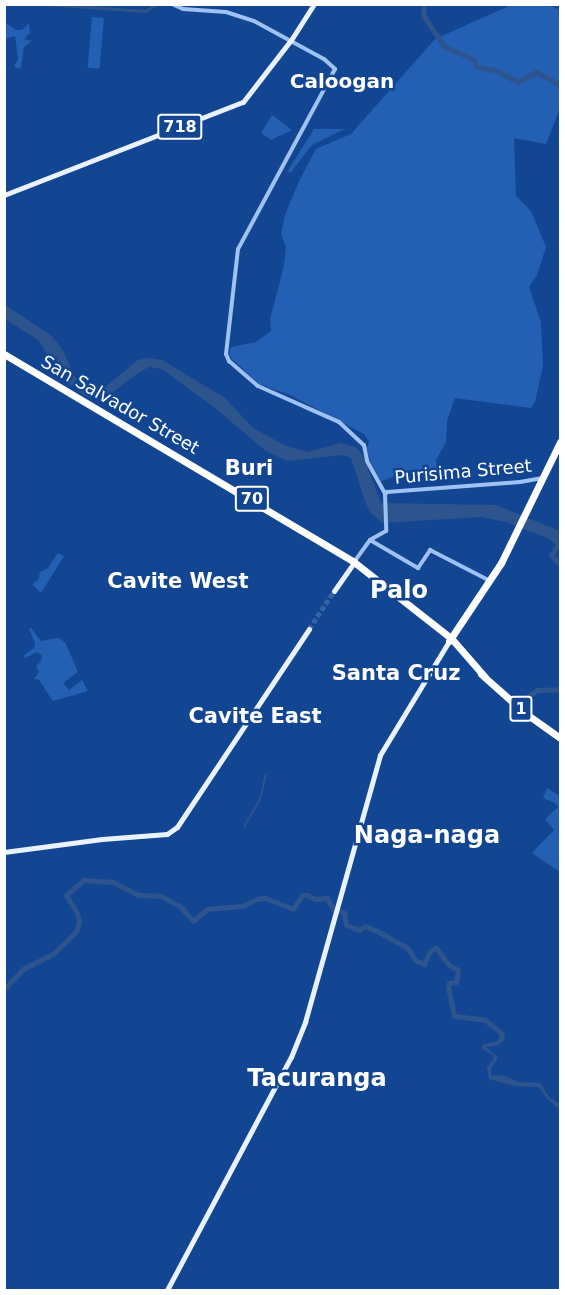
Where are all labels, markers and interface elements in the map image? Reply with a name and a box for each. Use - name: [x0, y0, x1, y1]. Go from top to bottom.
- district label: Caloogan: [290, 69, 394, 93]
- road number: 718: [156, 114, 204, 140]
- street label: San Salvador Street: [37, 351, 203, 459]
- district label: Buri: [225, 455, 273, 481]
- street label: Purisima Street: [393, 455, 533, 489]
- road number: 70: [234, 486, 270, 512]
- district label: Cavite West: [107, 568, 249, 594]
- district label: Palo: [370, 577, 428, 605]
- district label: Santa Cruz: [332, 660, 460, 686]
- road number: 1: [509, 696, 533, 722]
- district label: Cavite East: [188, 703, 322, 729]
- district label: Naga-naga: [354, 822, 500, 850]
- district label: Tacuranga: [247, 1065, 387, 1093]

